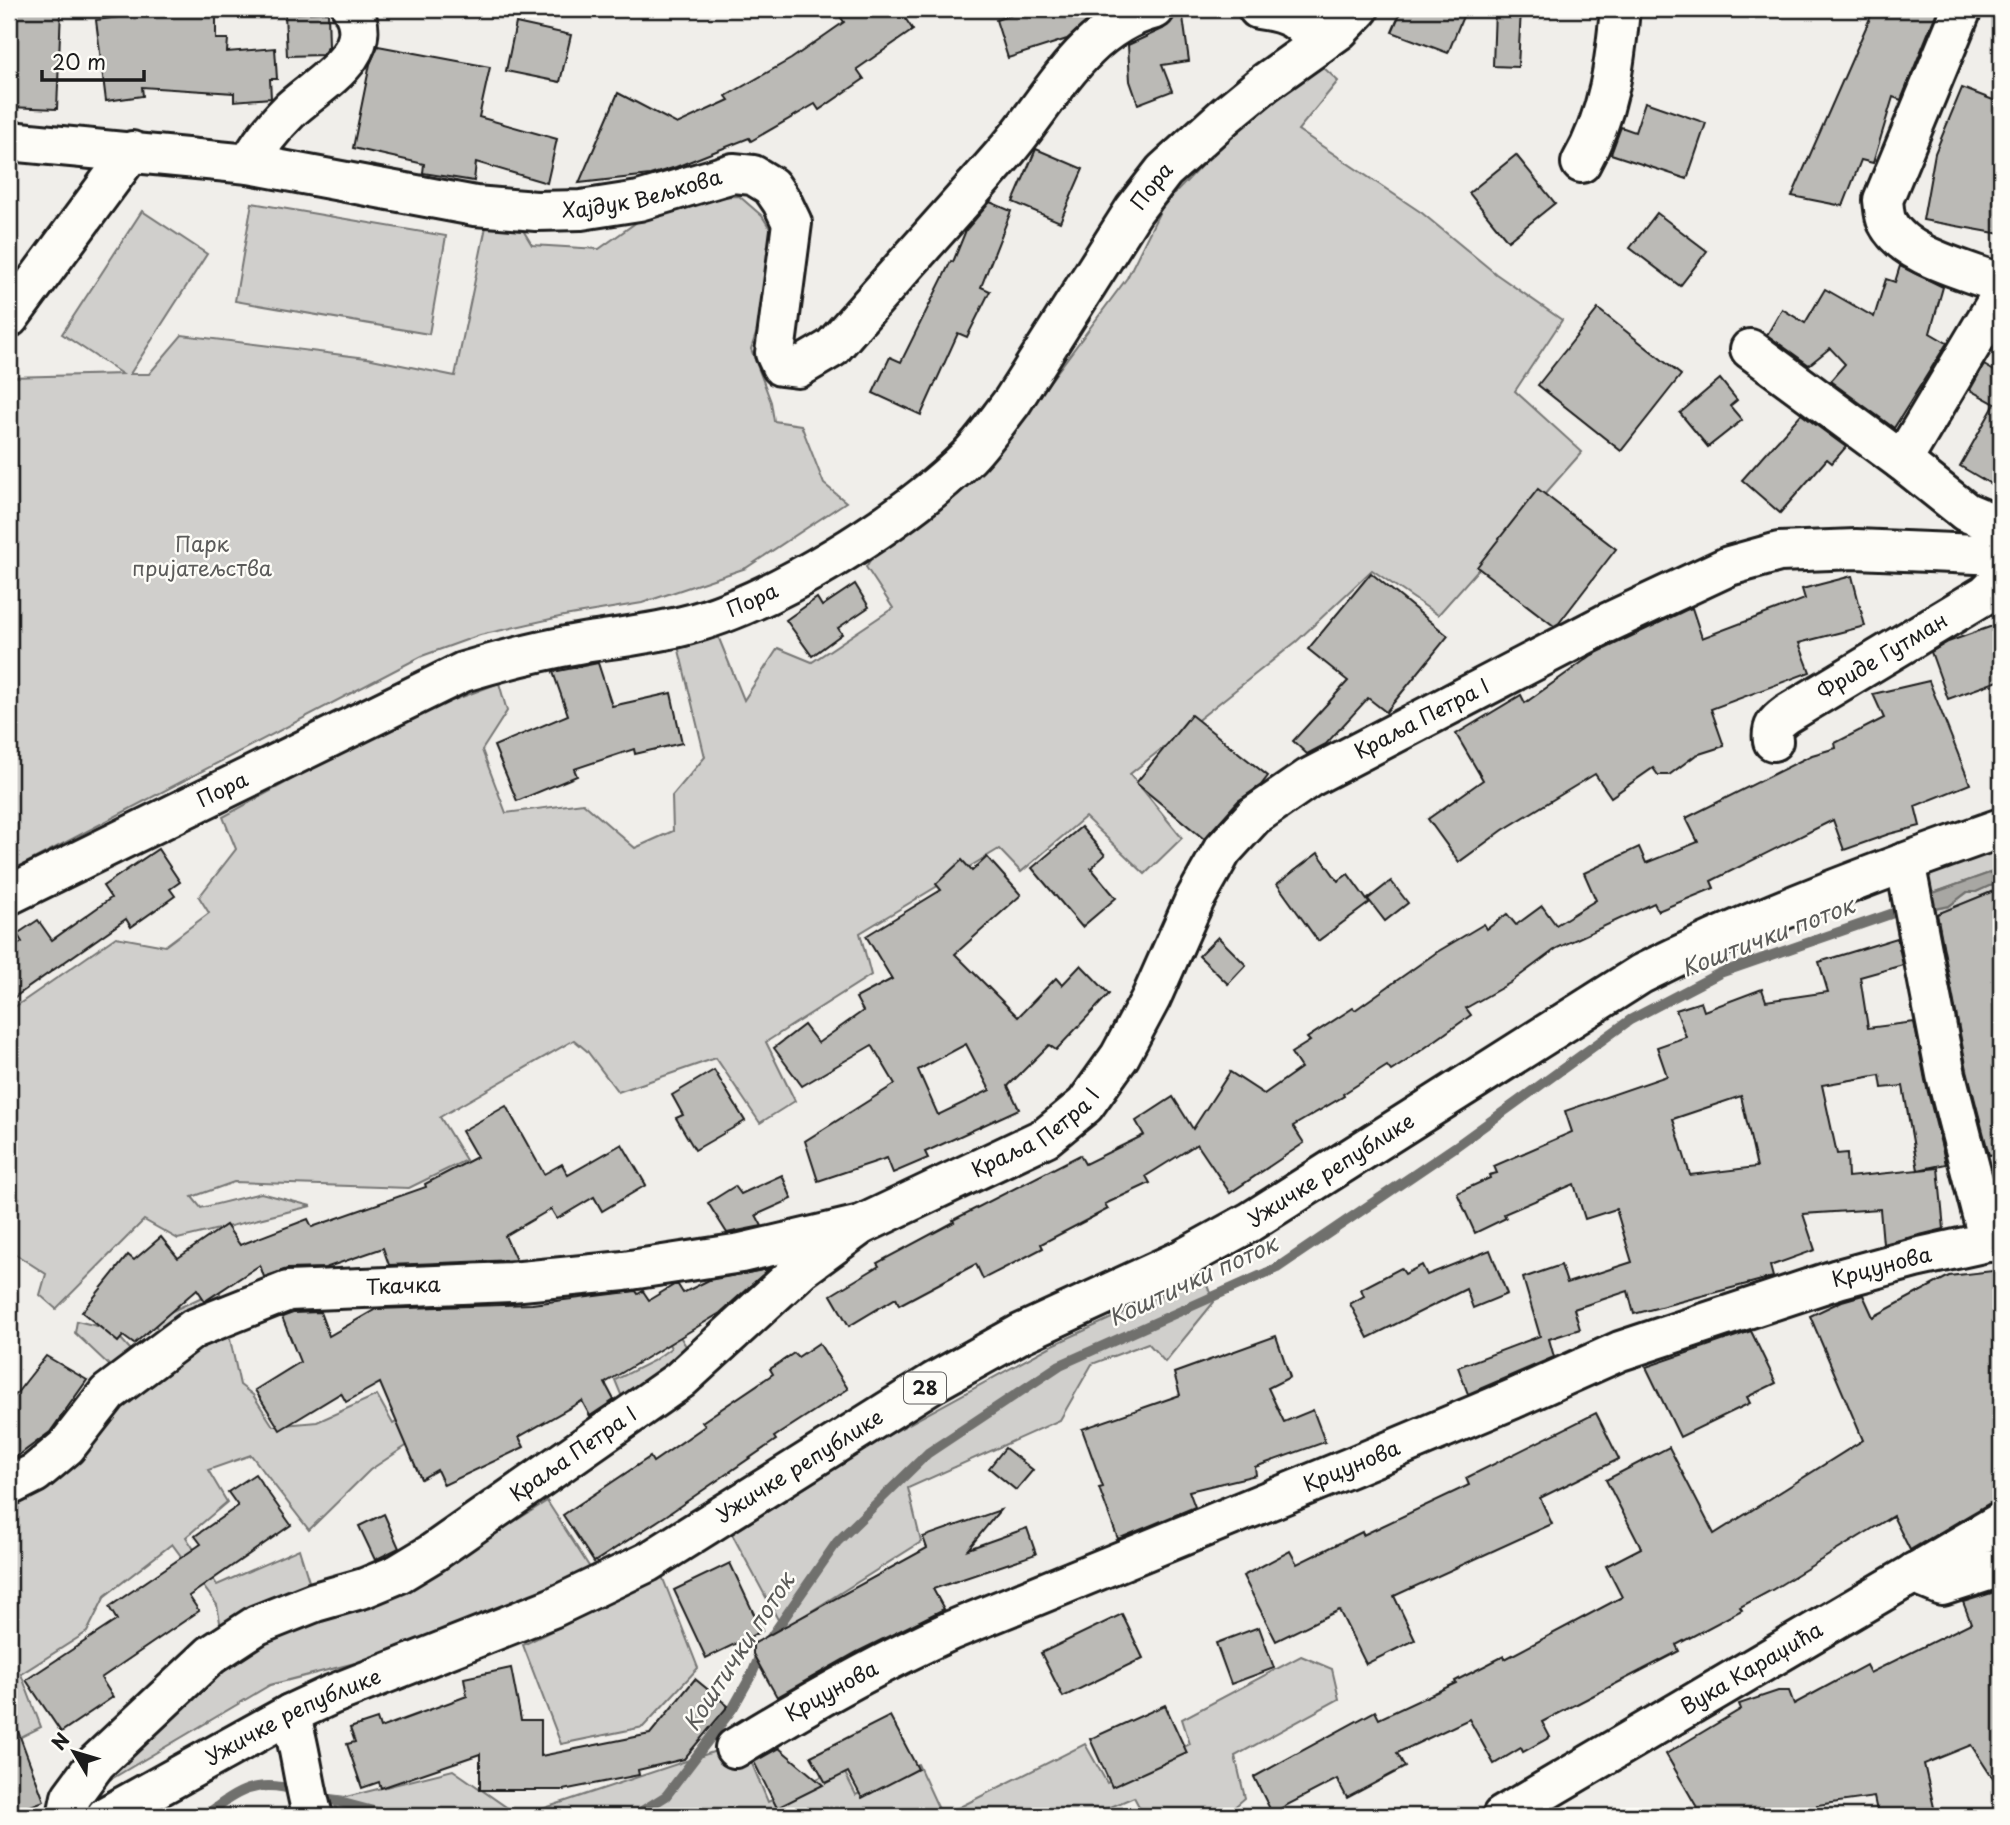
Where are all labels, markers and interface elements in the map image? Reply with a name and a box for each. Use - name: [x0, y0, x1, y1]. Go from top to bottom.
- scale bar: [42, 38, 144, 82]
- text: 20 m: [52, 45, 106, 77]
- street label: Пора: [1122, 153, 1179, 216]
- street label: Хајдук Вељкова: [562, 159, 725, 225]
- park label: Парк пријатељства: [132, 527, 273, 583]
- street label: Пора: [721, 573, 783, 624]
- street label: Фриде Гутман: [1810, 603, 1953, 707]
- street label: Краља Петра I: [1348, 669, 1495, 766]
- street label: Пора: [191, 762, 253, 814]
- water label: Коштички поток: [1676, 886, 1861, 985]
- street label: Краља Петра I: [966, 1080, 1107, 1184]
- street label: Ужичке републике: [1240, 1104, 1420, 1234]
- water label: Коштички поток: [1102, 1224, 1285, 1334]
- street label: Крцунова: [1828, 1237, 1934, 1294]
- street label: Ткачка: [365, 1267, 442, 1302]
- road number: 28: [904, 1372, 946, 1404]
- street label: Краља Петра I: [502, 1397, 643, 1508]
- street label: Ужичке републике: [709, 1400, 889, 1529]
- street label: Крцунова: [1298, 1430, 1404, 1499]
- water label: Коштички поток: [673, 1563, 803, 1737]
- street label: Вука Караџића: [1674, 1612, 1829, 1722]
- street label: Крцунова: [778, 1651, 883, 1729]
- street label: Ужичке републике: [199, 1659, 385, 1772]
- north arrow: [38, 1716, 108, 1786]
- text: N: [44, 1726, 75, 1755]

